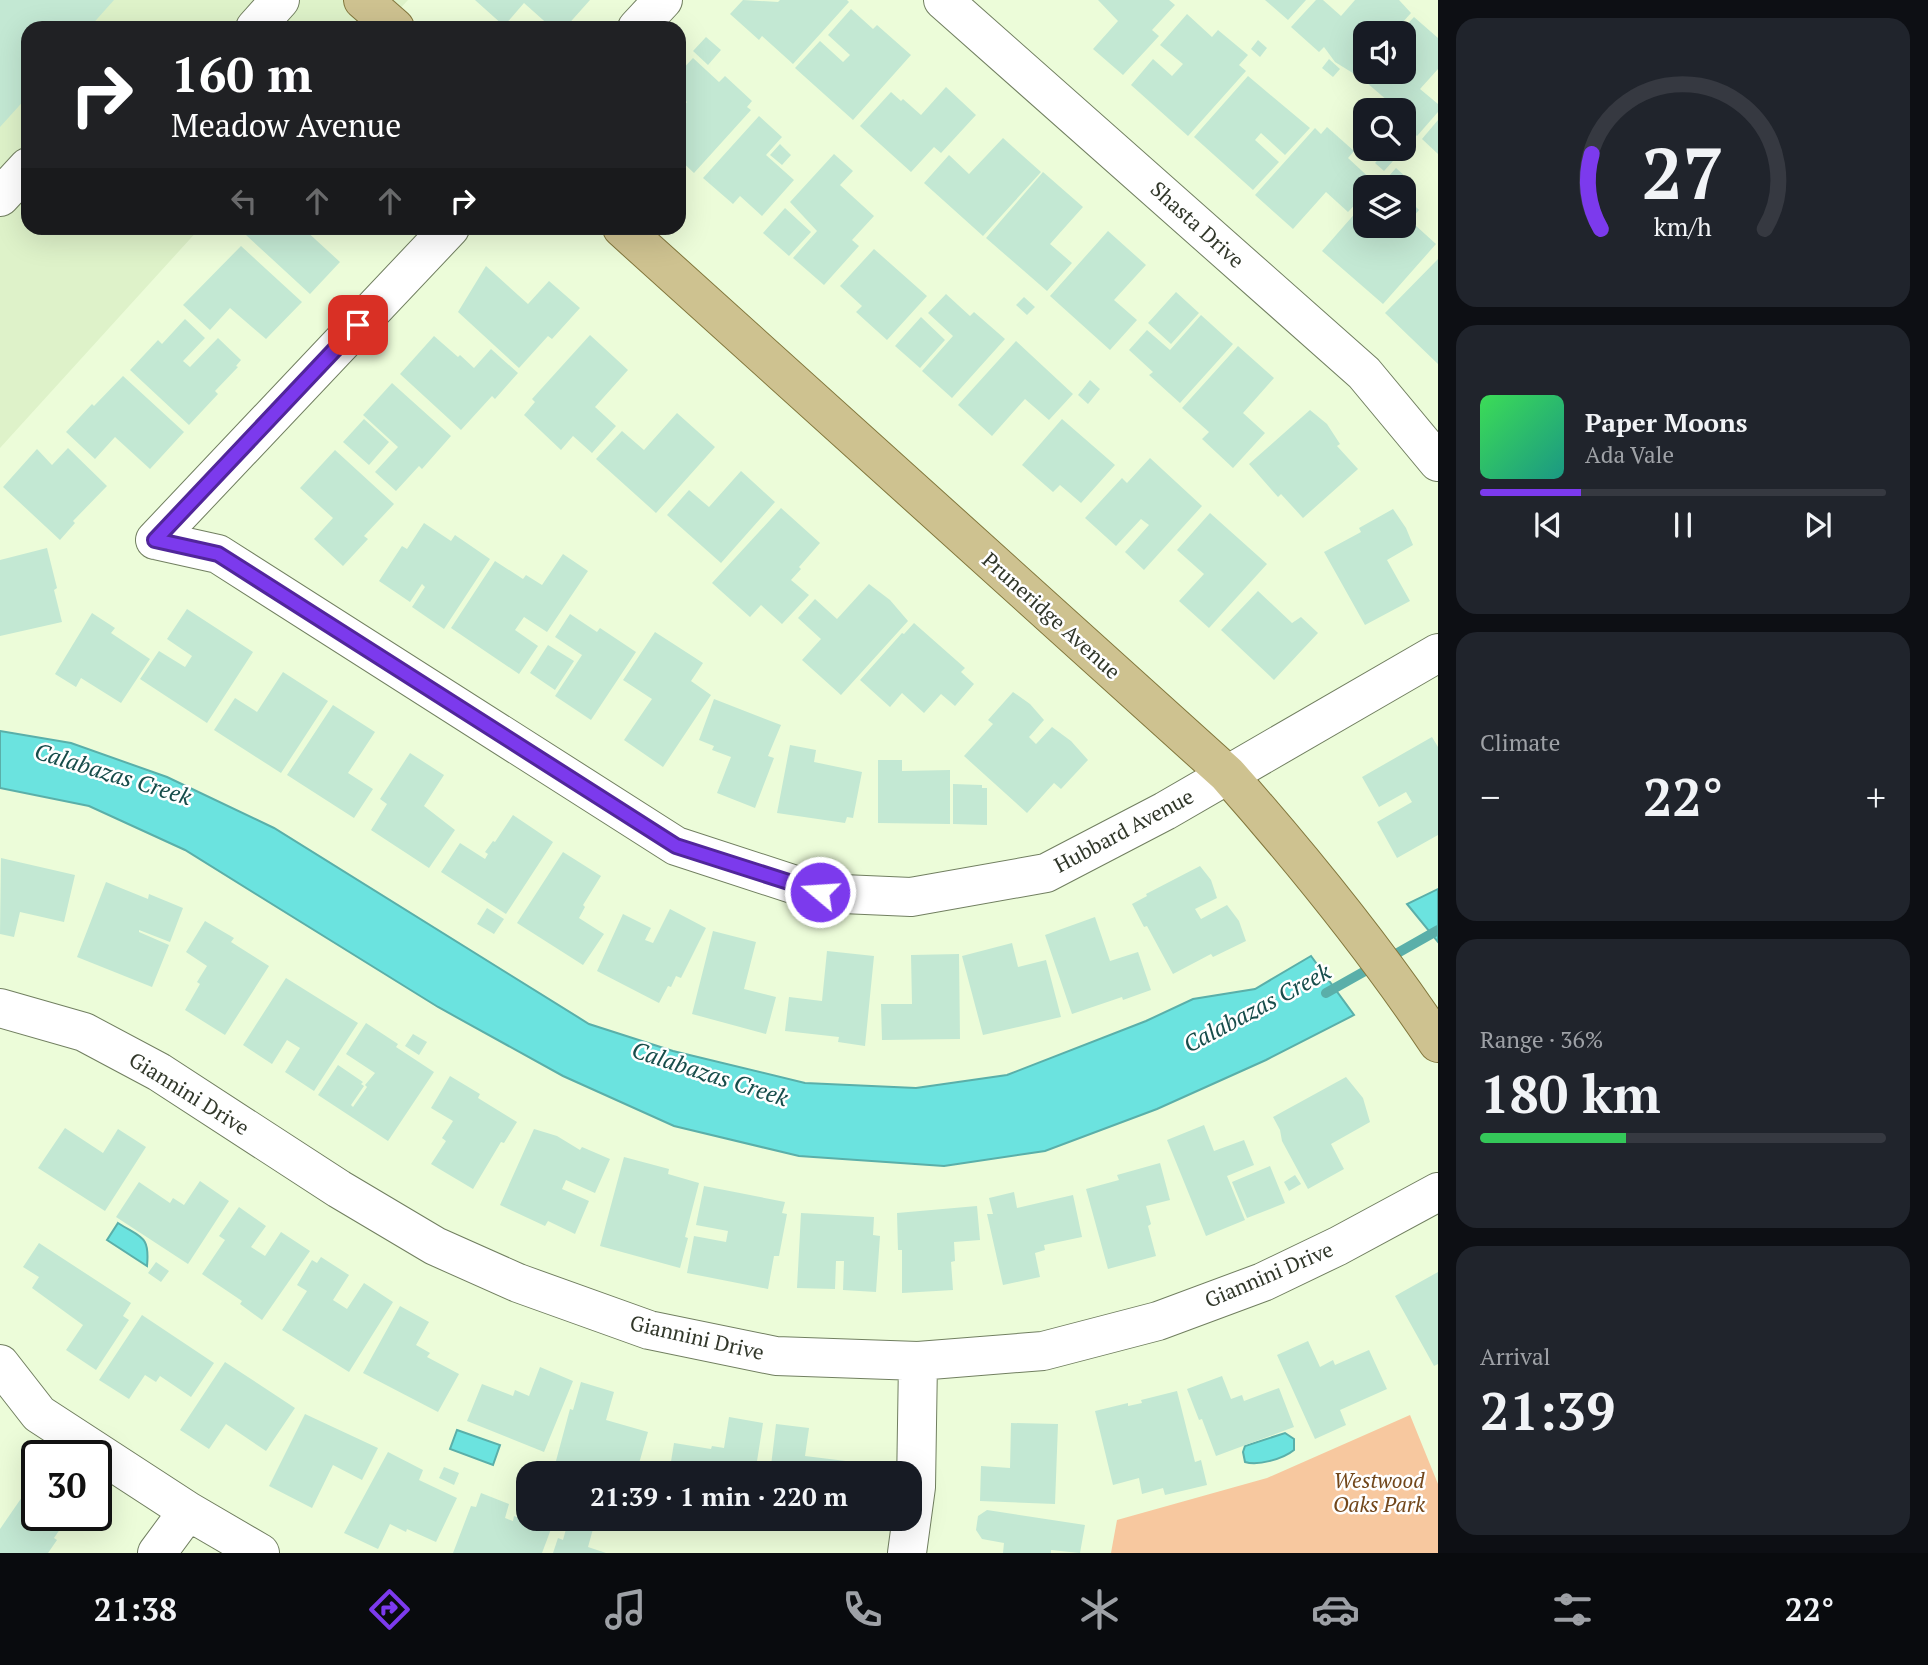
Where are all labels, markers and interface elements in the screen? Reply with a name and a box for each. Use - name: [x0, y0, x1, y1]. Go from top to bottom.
- map controls: [1353, 21, 1416, 238]
- button: sound: [1353, 21, 1416, 84]
- text: 160 m: [171, 41, 313, 106]
- icon: right: [56, 49, 147, 140]
- button: search: [1353, 98, 1416, 161]
- text: Meadow Avenue: [171, 104, 401, 146]
- text: 27: [1642, 123, 1724, 220]
- street label: Shasta Drive: [1145, 175, 1250, 274]
- button: layers: [1353, 175, 1416, 238]
- icon: left: [225, 182, 263, 220]
- icon: ahead: [298, 182, 336, 220]
- icon: ahead: [371, 182, 409, 220]
- icon: right: [444, 182, 482, 220]
- text: km/h: [1654, 209, 1712, 242]
- pin: [328, 295, 388, 355]
- icon: arrive: [339, 306, 377, 344]
- text: Paper Moons: [1585, 405, 1748, 439]
- text: Ada Vale: [1585, 439, 1674, 470]
- icon: previous: [1529, 506, 1567, 544]
- icon: pause: [1664, 506, 1702, 544]
- icon: next: [1799, 506, 1837, 544]
- street label: Pruneridge Avenue: [977, 546, 1127, 685]
- text: Climate: [1480, 727, 1560, 758]
- water label: Calabazas Creek: [31, 735, 196, 812]
- text: 22°: [1643, 762, 1723, 831]
- text: −: [1480, 772, 1500, 822]
- text: +: [1866, 772, 1886, 822]
- street label: Hubbard Avenue: [1049, 782, 1198, 879]
- position arrow: [783, 855, 857, 929]
- water label: Calabazas Creek: [1178, 955, 1337, 1059]
- text: Range · 36%: [1480, 1024, 1603, 1055]
- water label: Calabazas Creek: [628, 1034, 793, 1114]
- street label: Giannini Drive: [124, 1045, 255, 1141]
- text: 180 km: [1480, 1059, 1661, 1128]
- street label: Giannini Drive: [1200, 1234, 1337, 1314]
- street label: Giannini Drive: [628, 1308, 767, 1366]
- text: Arrival: [1480, 1341, 1551, 1372]
- text: 21:39: [1480, 1376, 1615, 1445]
- speed limit sign: 30: [21, 1440, 112, 1531]
- park label: Westwood Oaks Park: [1333, 1466, 1426, 1518]
- text: 21:39 · 1 min · 220 m: [590, 1479, 848, 1513]
- icon: directions: [365, 1585, 414, 1634]
- icon: music: [601, 1585, 650, 1634]
- icon: phone: [838, 1585, 887, 1634]
- icon: climate: [1075, 1585, 1124, 1634]
- icon: car: [1311, 1585, 1360, 1634]
- icon: filters: [1548, 1585, 1597, 1634]
- text: 21:38: [94, 1588, 177, 1630]
- text: 22°: [1785, 1588, 1834, 1630]

